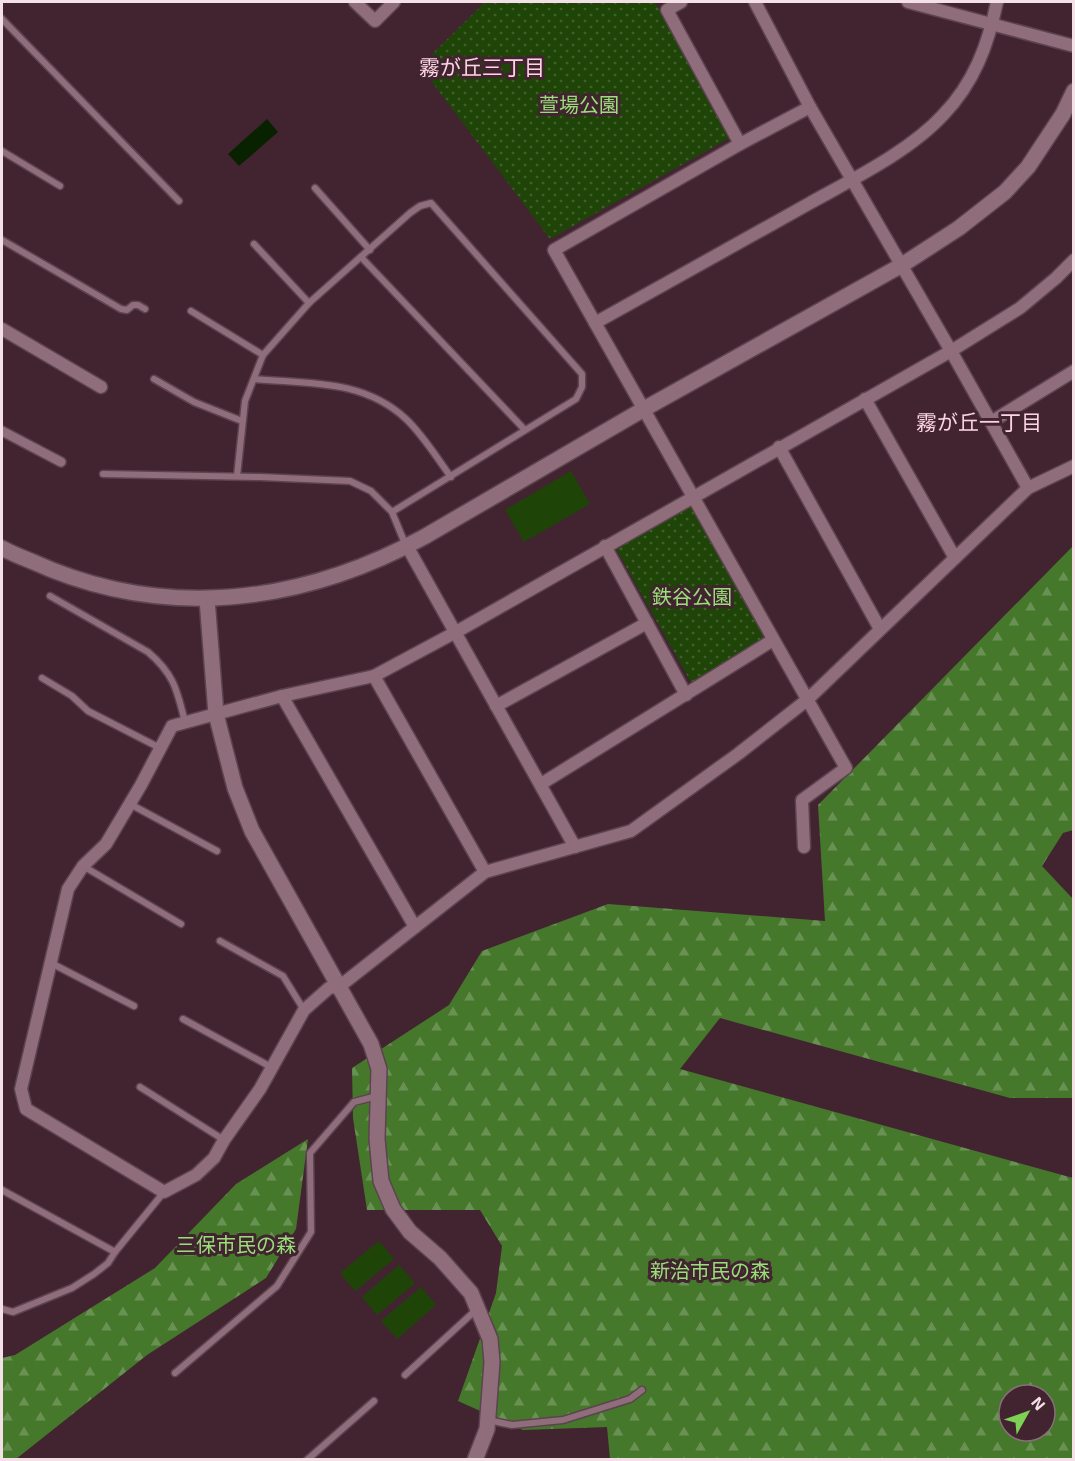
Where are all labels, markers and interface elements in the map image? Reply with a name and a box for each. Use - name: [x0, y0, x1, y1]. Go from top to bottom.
- district label: 霧が丘三丁目: [419, 54, 545, 79]
- park label: 萱場公園: [539, 92, 619, 116]
- district label: 霧が丘一丁目: [916, 409, 1042, 434]
- park label: 鉄谷公園: [652, 584, 732, 608]
- park label: 三保市民の森: [176, 1232, 296, 1256]
- park label: 新治市民の森: [650, 1258, 770, 1282]
- north arrow: [997, 1383, 1057, 1443]
- text: N: [1028, 1393, 1050, 1414]

